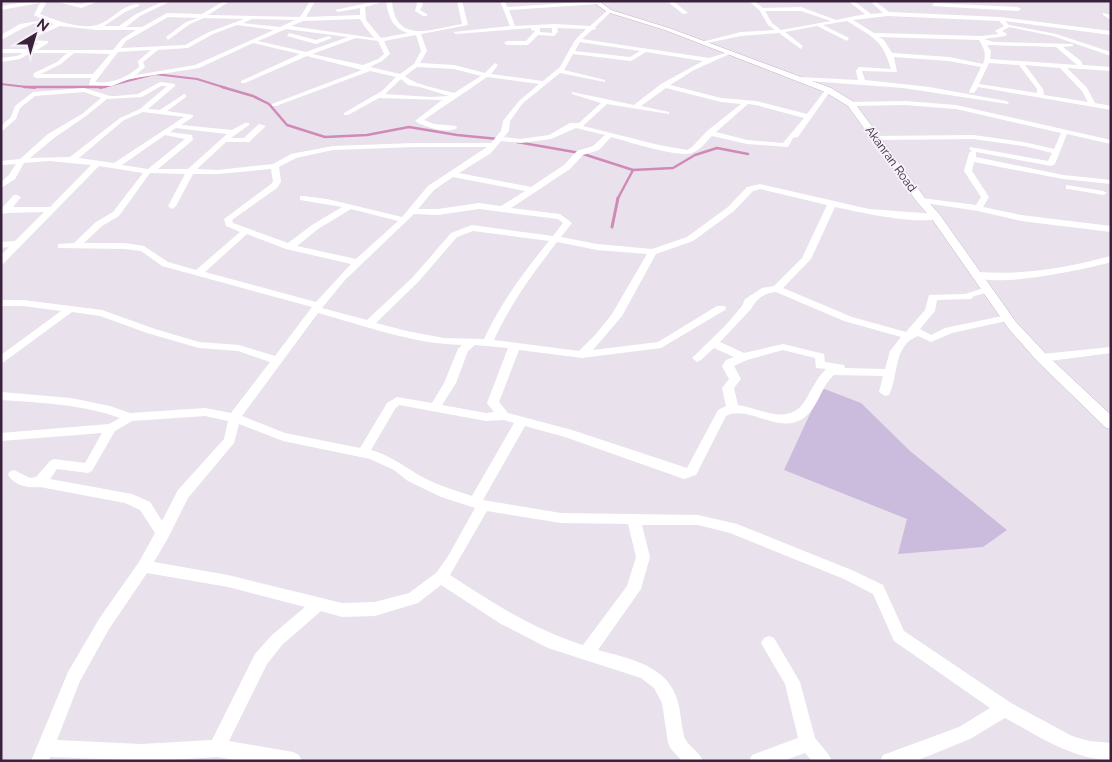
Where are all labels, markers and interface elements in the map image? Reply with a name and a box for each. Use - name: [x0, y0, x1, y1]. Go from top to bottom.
- north arrow: [10, 10, 60, 60]
- text: N: [34, 15, 52, 34]
- street label: Akanran Road: [863, 124, 919, 194]

